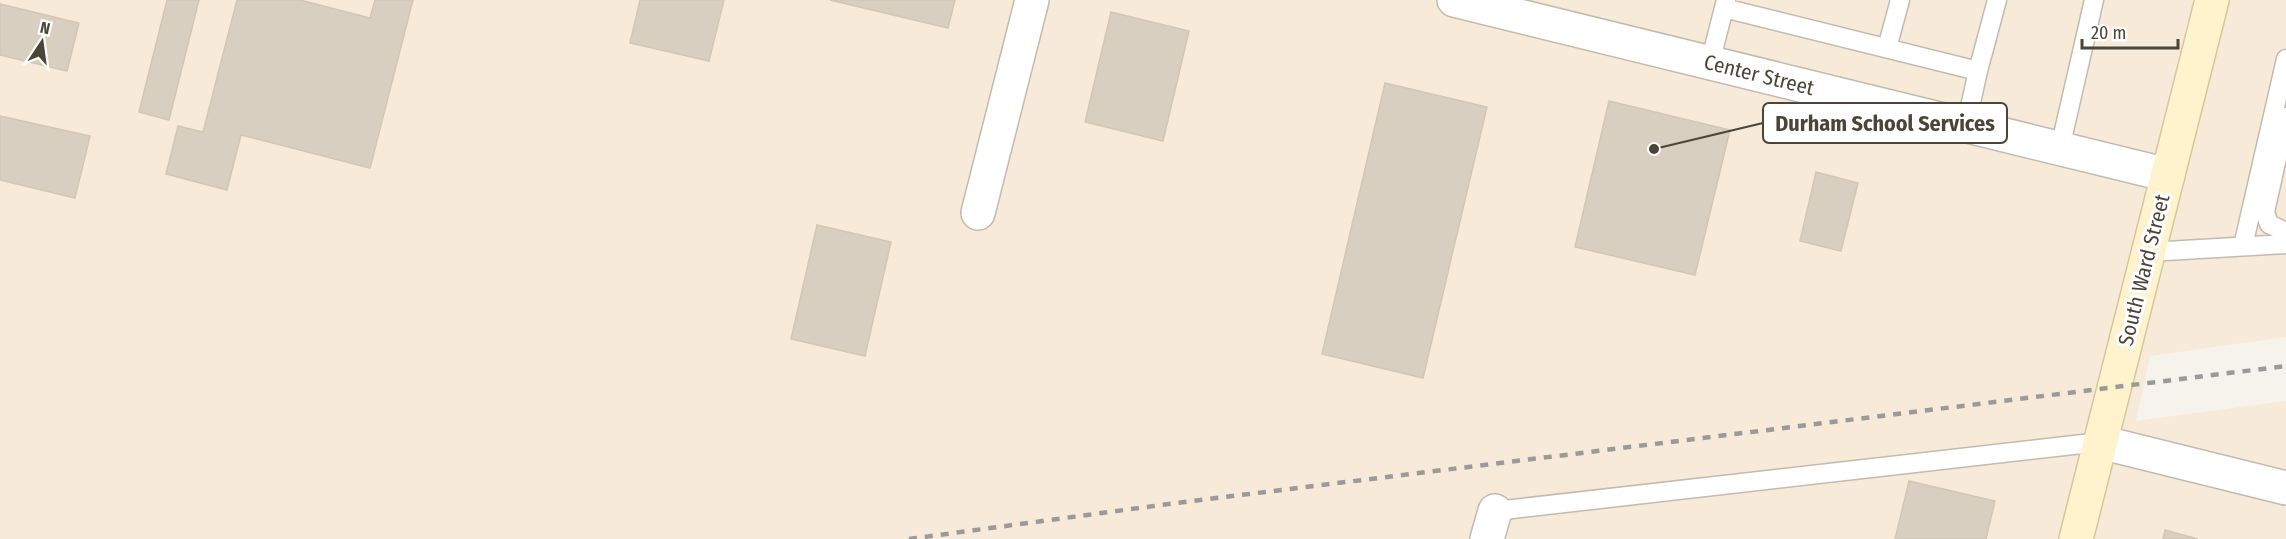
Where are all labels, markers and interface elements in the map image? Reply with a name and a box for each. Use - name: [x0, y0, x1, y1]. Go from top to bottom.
- north arrow: [12, 12, 72, 72]
- scale bar: [2082, 12, 2178, 50]
- text: N: [38, 18, 52, 38]
- text: 20 m: [2091, 22, 2126, 44]
- street label: Center Street: [1701, 49, 1817, 101]
- callout: Durham School Services: [1763, 103, 2007, 143]
- text: Durham School Services: [1775, 110, 1995, 137]
- street label: South Ward Street: [2113, 191, 2175, 348]

